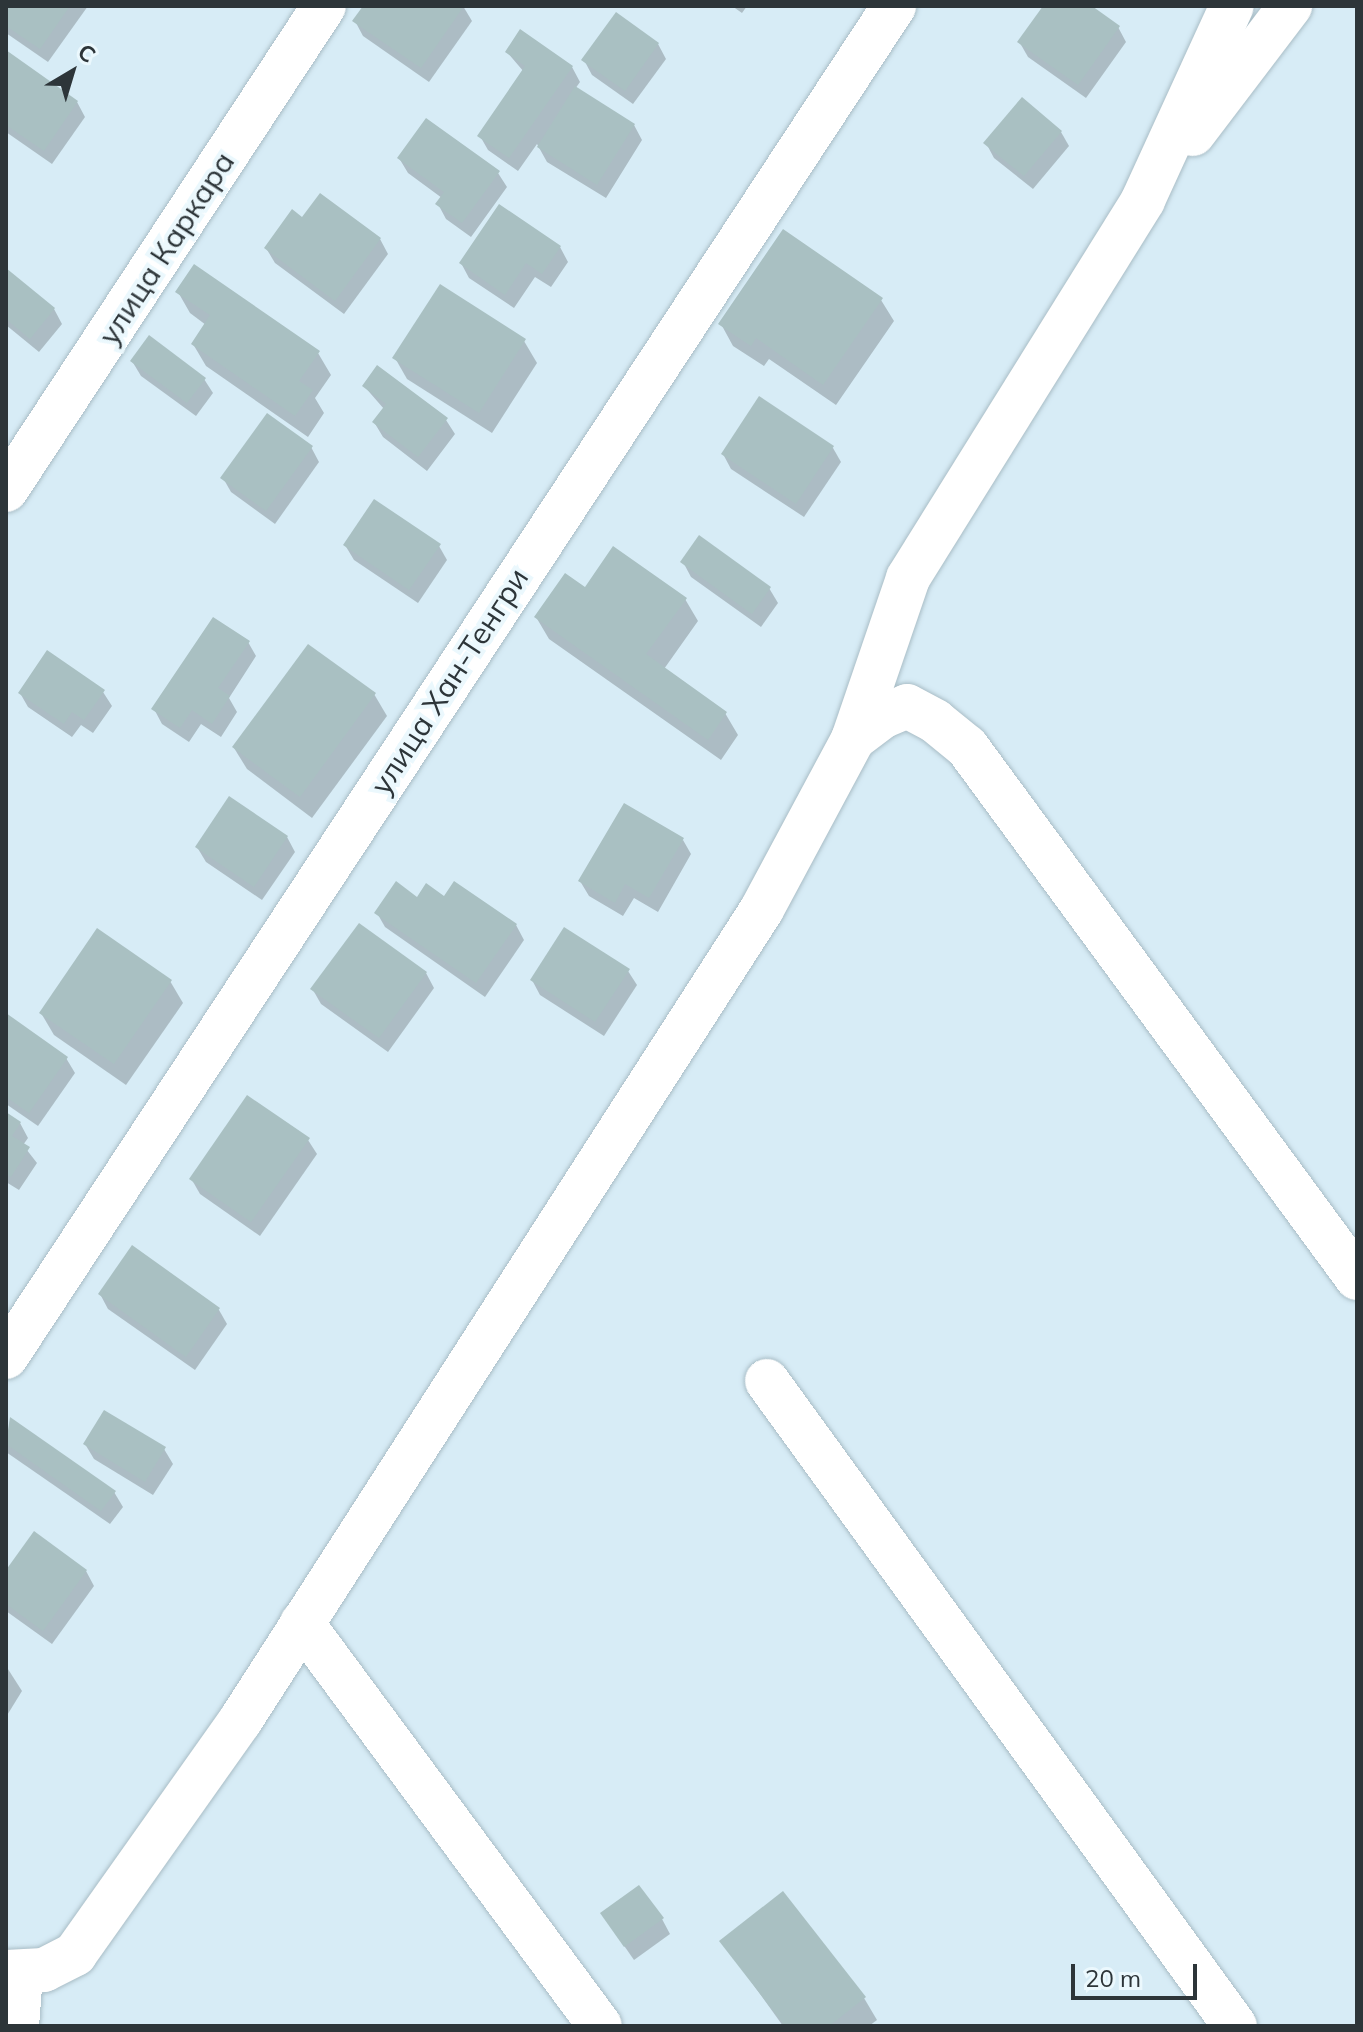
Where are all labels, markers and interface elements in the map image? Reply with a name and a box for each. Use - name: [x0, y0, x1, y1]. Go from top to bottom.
- north arrow: [32, 32, 112, 112]
- text: С: [72, 37, 101, 69]
- street label: улица Каркара: [90, 145, 242, 351]
- street label: улица Хан-Тенгри: [362, 561, 536, 801]
- scale bar: [1075, 1948, 1201, 1998]
- text: 20 m: [1085, 1963, 1141, 1993]

